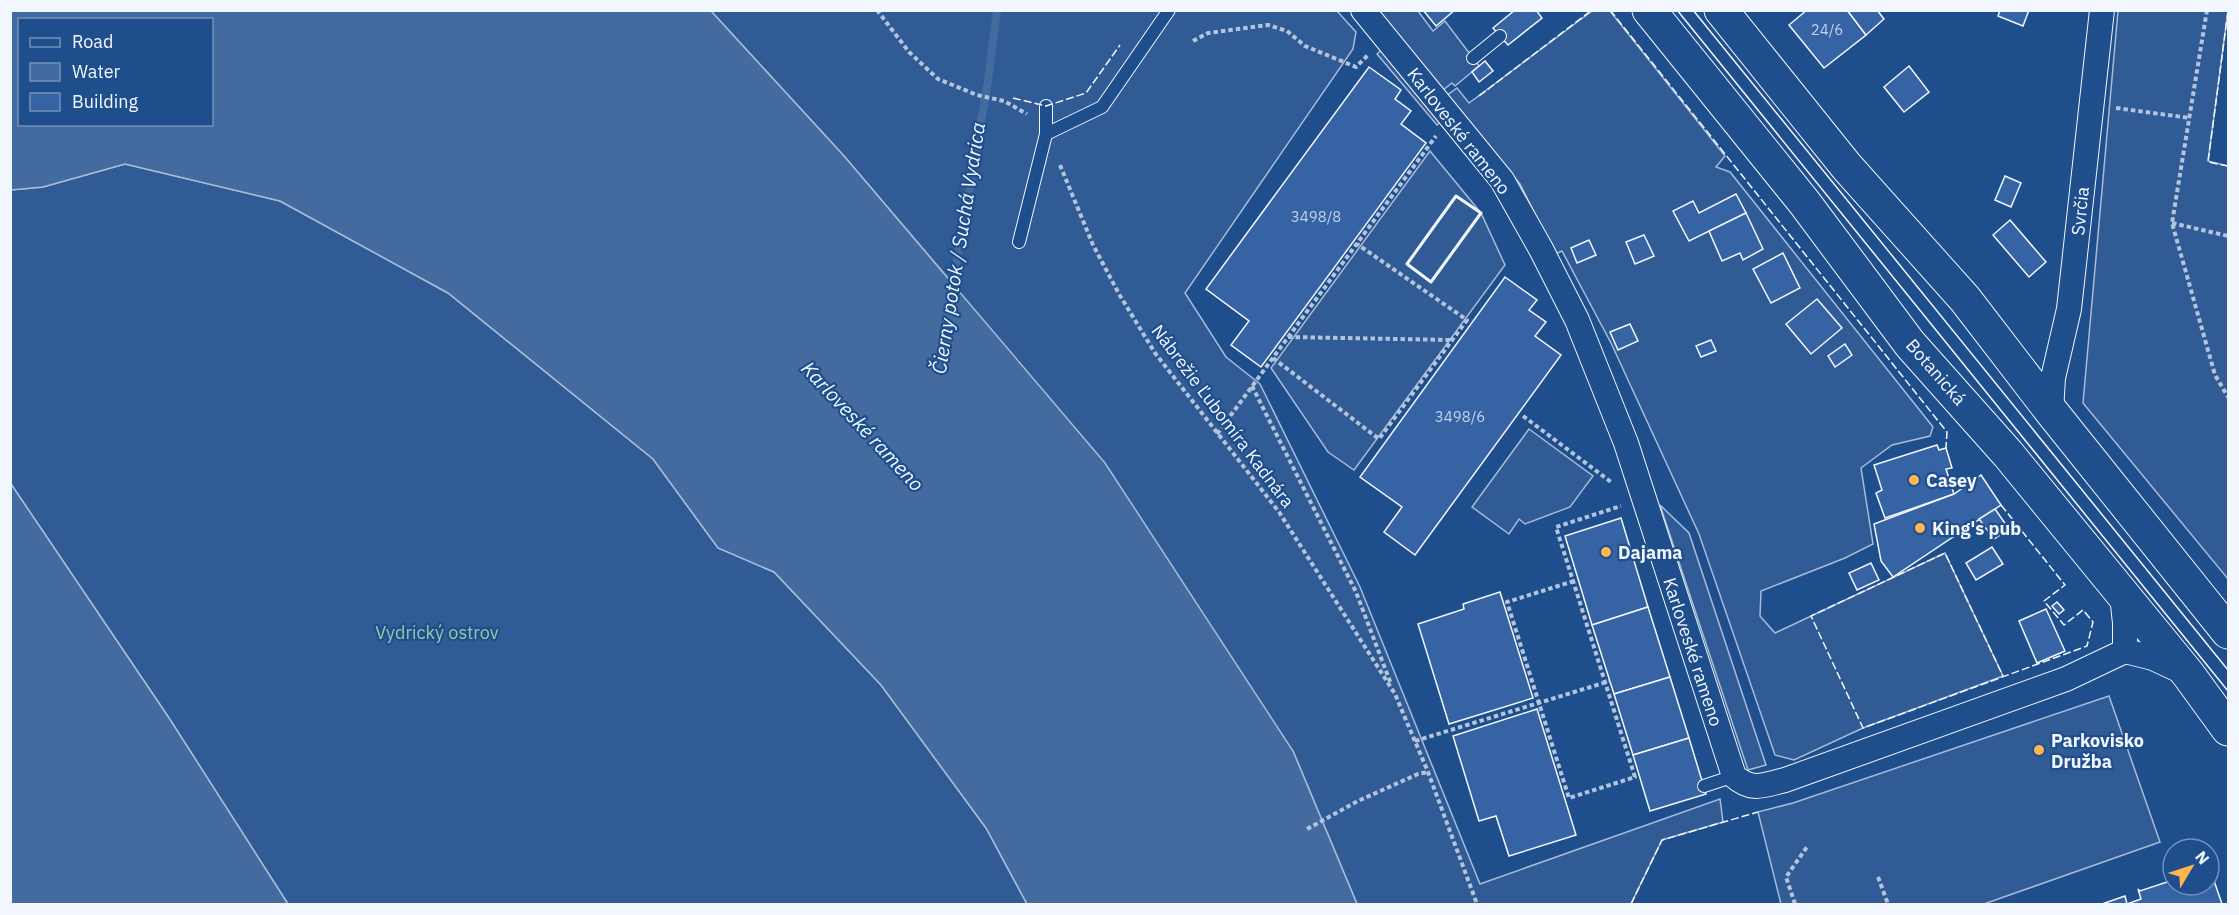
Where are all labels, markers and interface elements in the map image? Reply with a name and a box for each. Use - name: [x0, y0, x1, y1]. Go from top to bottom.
- legend: [18, 18, 213, 126]
- house number: 24/6: [1811, 20, 1843, 39]
- text: Road: [72, 30, 113, 53]
- text: Water: [72, 60, 121, 83]
- street label: Karloveské rameno: [1402, 63, 1516, 199]
- text: Building: [72, 90, 139, 113]
- water label: Čierny potok / Suchá Vydrica: [925, 120, 991, 376]
- street label: Svrčia: [2066, 185, 2094, 237]
- house number: 3498/8: [1291, 207, 1341, 226]
- street label: Nábrežie Ľubomíra Kadnára: [1147, 320, 1300, 512]
- street label: Botanická: [1901, 334, 1971, 410]
- water label: Karloveské rameno: [796, 355, 930, 497]
- house number: 3498/6: [1435, 407, 1485, 426]
- place label: Casey: [1926, 469, 1977, 492]
- marker: Casey: [1907, 473, 1921, 487]
- place label: King's pub: [1932, 517, 2021, 540]
- marker: King's pub: [1913, 521, 1927, 535]
- place label: Dajama: [1618, 541, 1683, 564]
- marker: Dajama: [1599, 545, 1613, 559]
- street label: Karloveské rameno: [1658, 575, 1728, 729]
- park label: Vydrický ostrov: [375, 621, 499, 644]
- place label: Parkovisko Družba: [2051, 729, 2144, 773]
- marker: Parkovisko Družba: [2032, 743, 2046, 757]
- north arrow: [2161, 837, 2221, 897]
- text: N: [2191, 847, 2214, 868]

